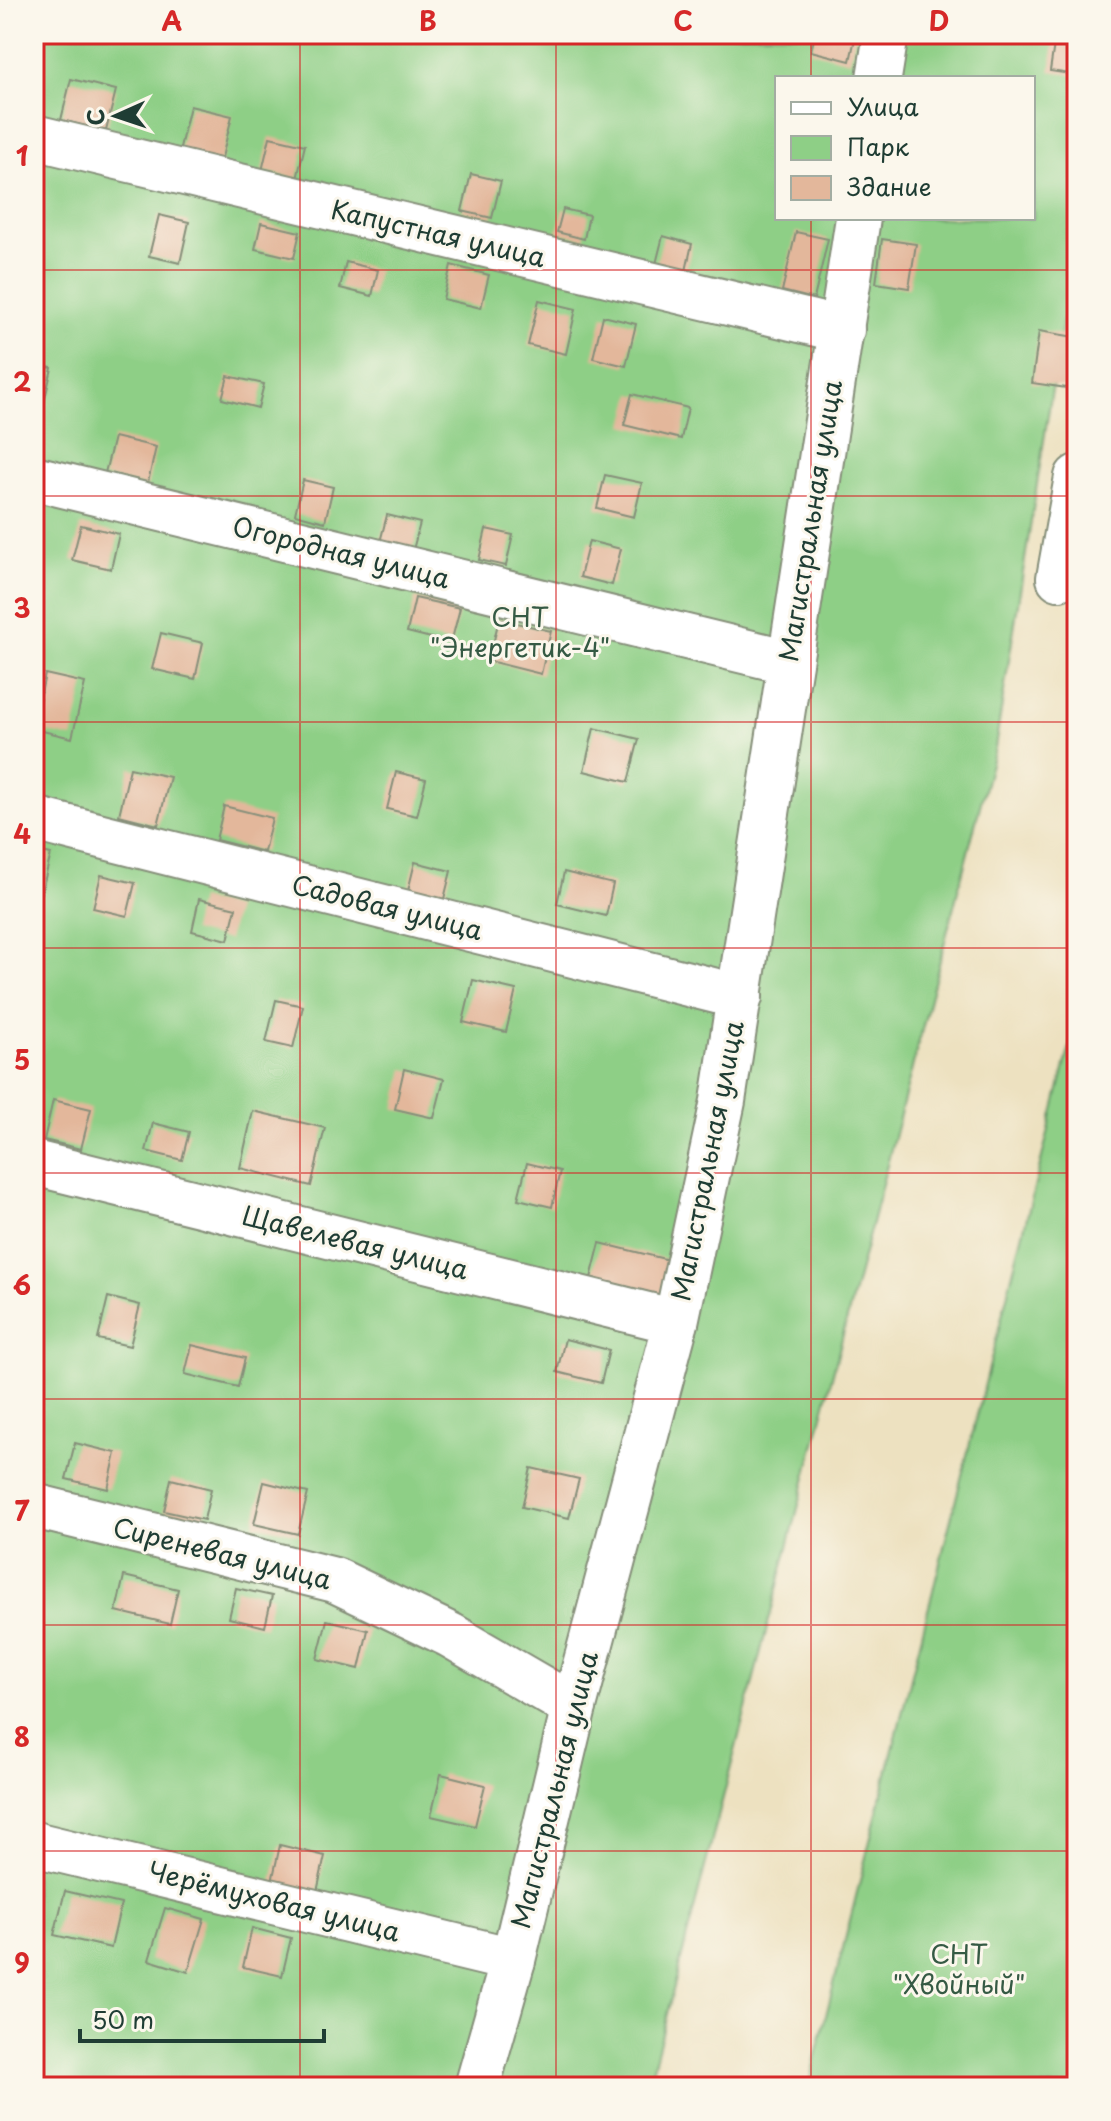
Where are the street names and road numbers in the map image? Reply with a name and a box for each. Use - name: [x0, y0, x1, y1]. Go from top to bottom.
- street label: Капустная улица: [327, 189, 550, 276]
- street label: Магистральная улица: [768, 377, 851, 664]
- street label: Огородная улица: [229, 506, 455, 598]
- street label: Садовая улица: [288, 864, 488, 949]
- street label: Магистральная улица: [660, 1017, 753, 1304]
- street label: Щавелевая улица: [238, 1195, 473, 1289]
- street label: Сиреневая улица: [109, 1507, 336, 1599]
- street label: Магистральная улица: [500, 1646, 607, 1932]
- street label: Черёмуховая улица: [144, 1850, 405, 1951]

